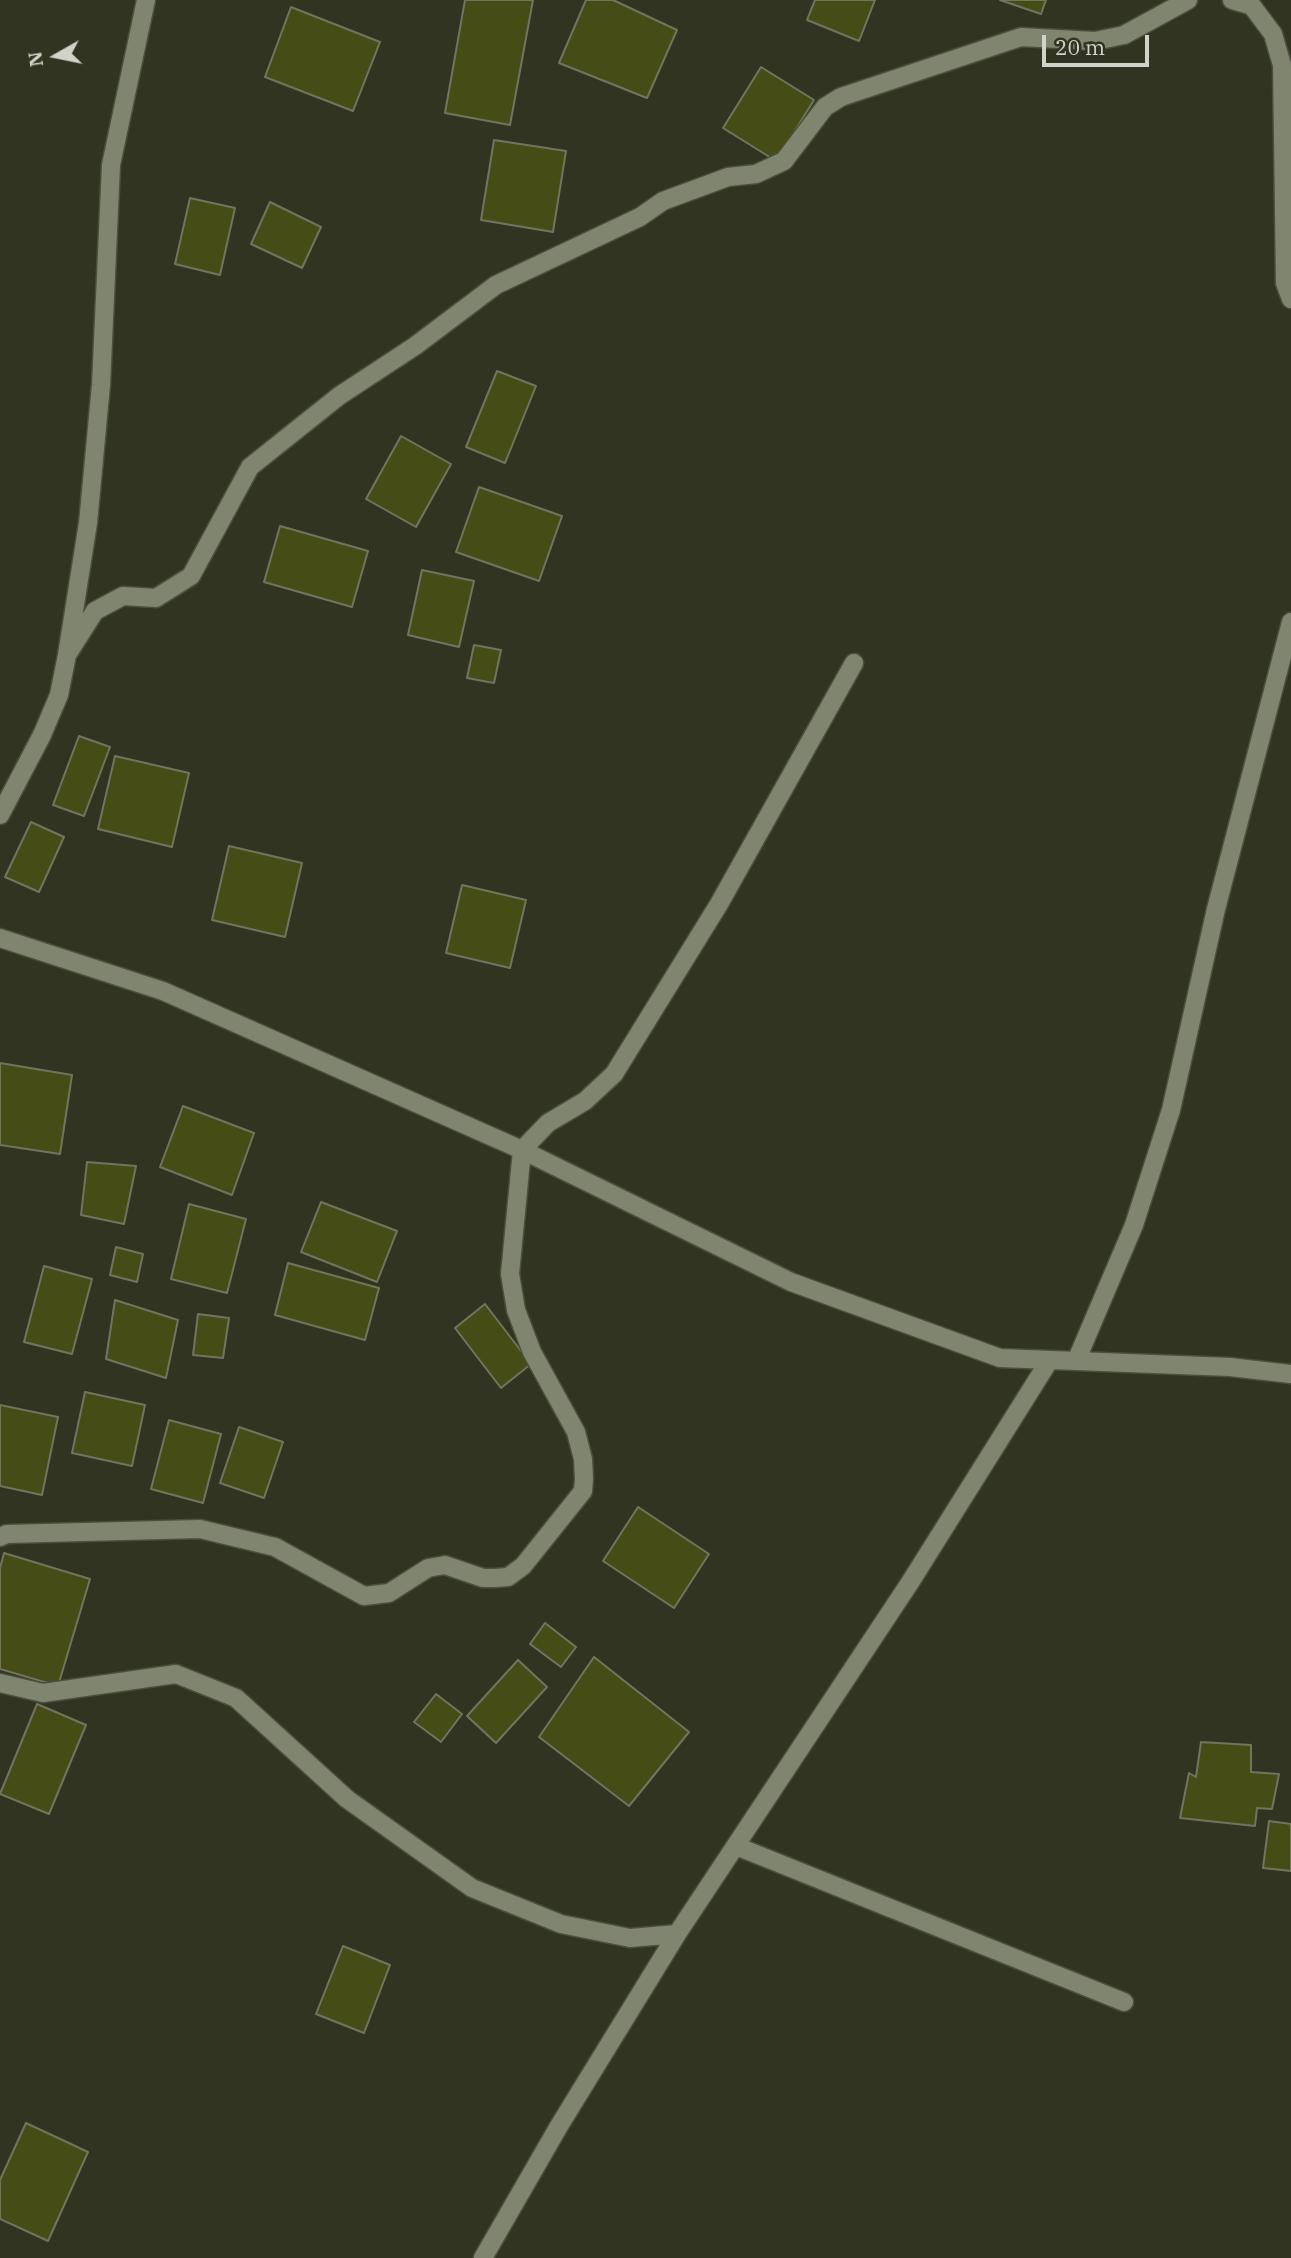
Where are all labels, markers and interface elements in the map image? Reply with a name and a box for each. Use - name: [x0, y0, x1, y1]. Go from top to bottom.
- north arrow: [21, 21, 91, 91]
- scale bar: [1046, 21, 1153, 65]
- text: 20 m: [1055, 33, 1105, 61]
- text: N: [22, 50, 48, 69]

